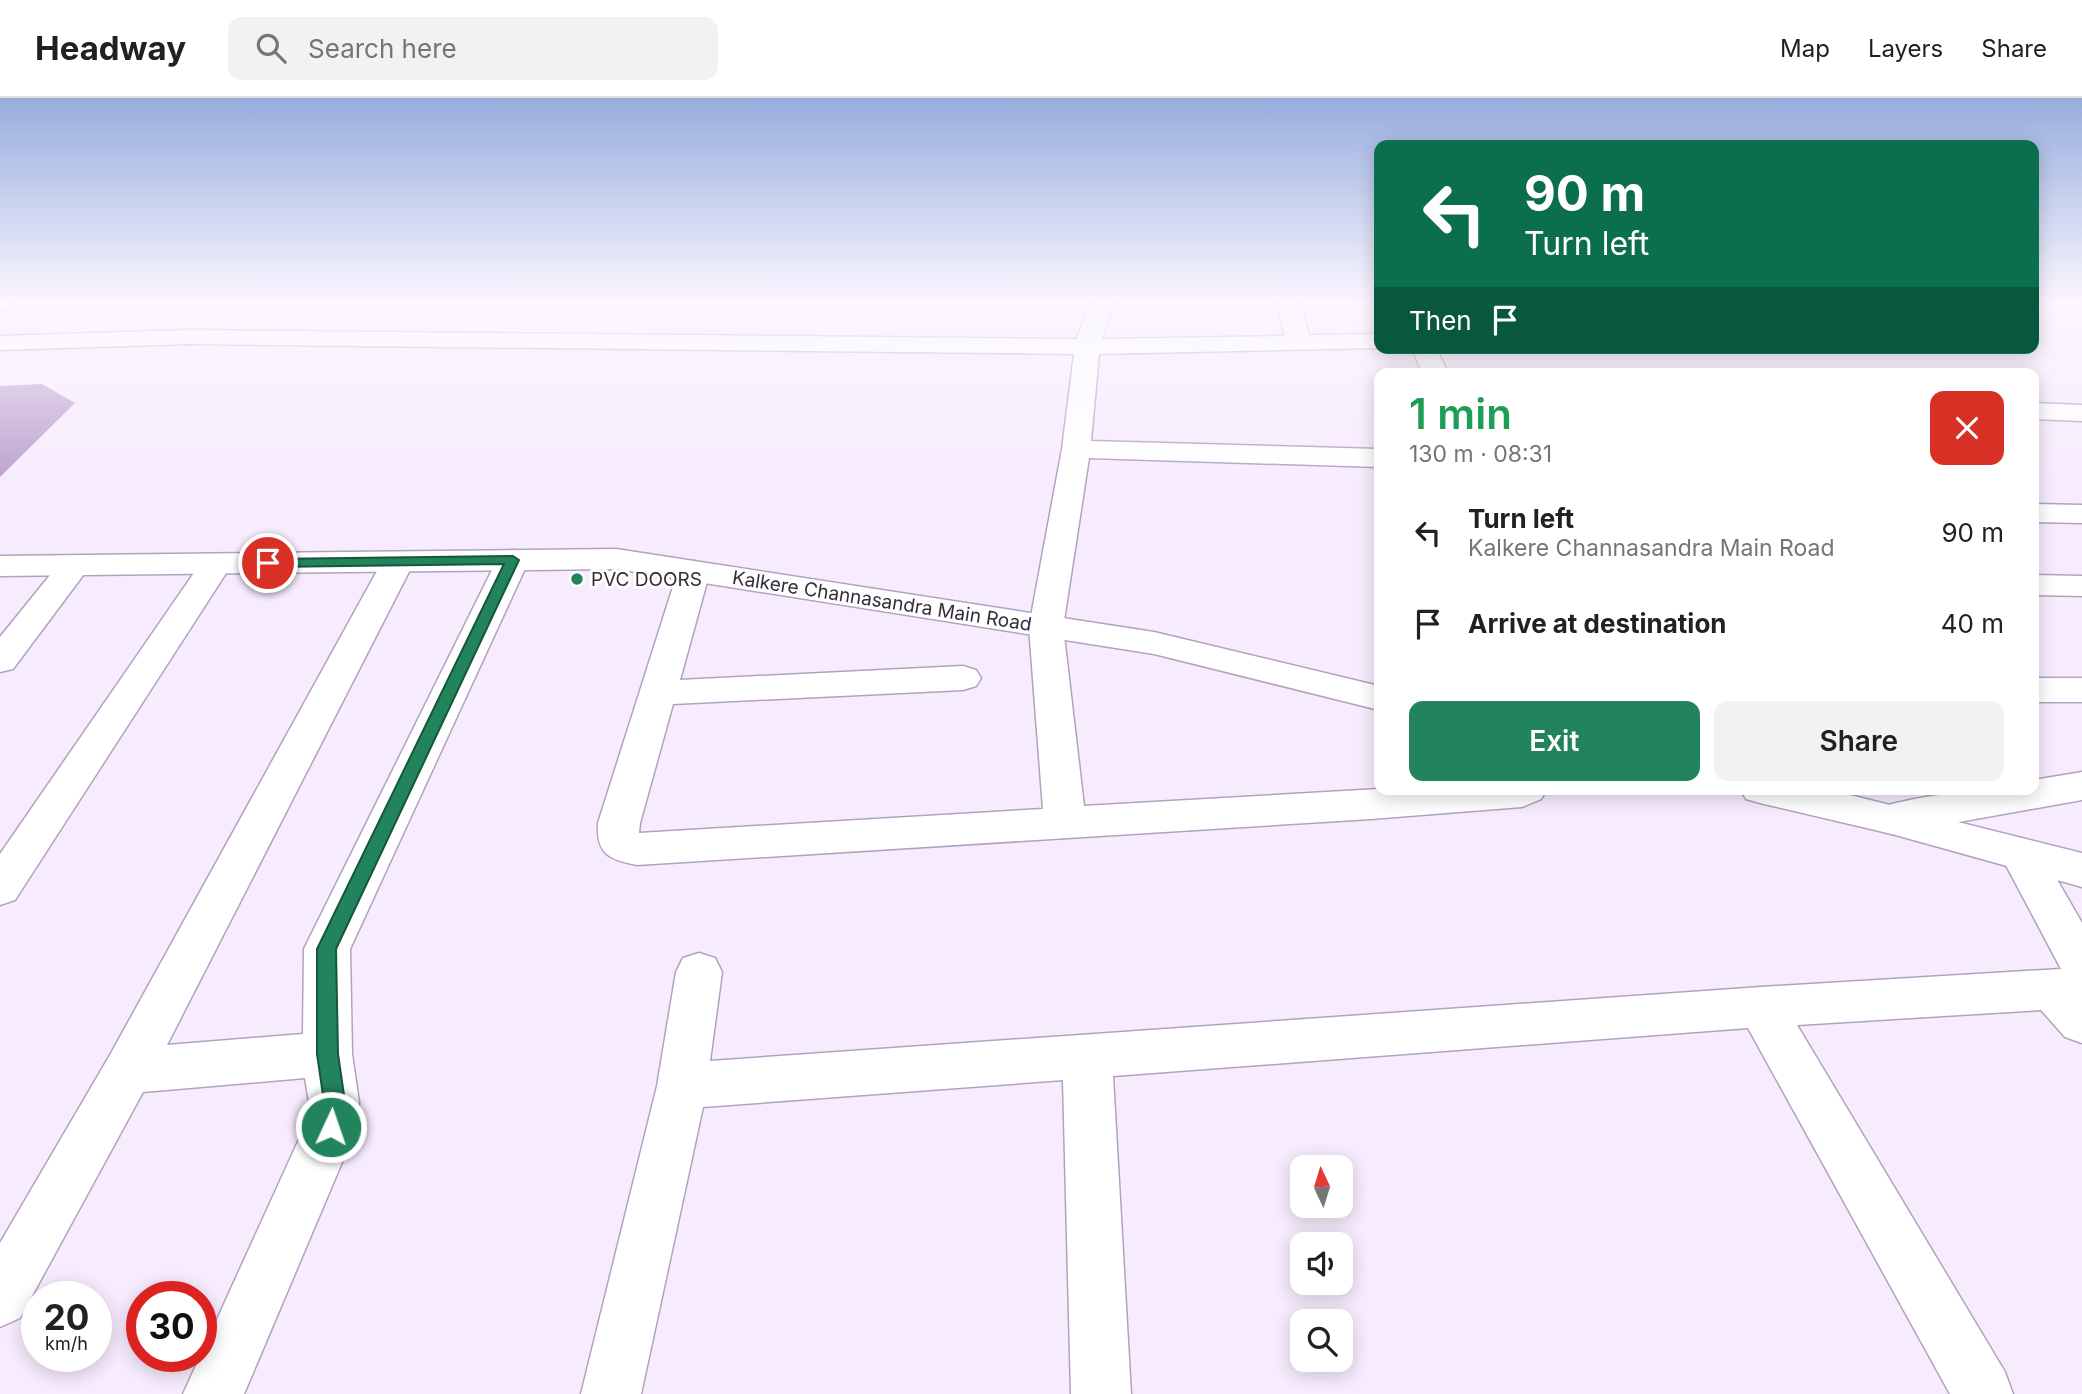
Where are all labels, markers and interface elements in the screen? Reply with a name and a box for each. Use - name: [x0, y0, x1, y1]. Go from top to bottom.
- search box: [228, 17, 718, 80]
- text: Headway: [35, 28, 186, 68]
- icon: search: [252, 29, 290, 67]
- text: Search here: [308, 33, 457, 64]
- text: Map: [1780, 34, 1830, 63]
- text: Layers: [1868, 34, 1943, 63]
- text: Share: [1981, 34, 2047, 63]
- text: 90 m: [1524, 164, 1645, 223]
- icon: left: [1409, 168, 1500, 259]
- text: Turn left: [1524, 224, 1649, 263]
- icon: arrive: [1486, 301, 1524, 339]
- text: Then: [1409, 305, 1472, 336]
- text: 1 min: [1409, 388, 1512, 439]
- button: close: [1930, 391, 2004, 465]
- text: 130 m · 08:31: [1409, 440, 1552, 468]
- text: Turn left: [1468, 503, 1574, 534]
- icon: left: [1409, 514, 1447, 552]
- text: 90 m: [1941, 517, 2004, 548]
- pin: [238, 533, 298, 593]
- text: Kalkere Channasandra Main Road: [1468, 534, 1835, 562]
- icon: arrive: [249, 544, 287, 582]
- street label: Kalkere Channasandra Main Road: [731, 566, 1033, 636]
- place label: PVC DOORS: [591, 568, 702, 591]
- marker: PVC DOORS: [569, 571, 585, 587]
- icon: arrive: [1409, 605, 1447, 643]
- text: Arrive at destination: [1468, 608, 1727, 639]
- text: 40 m: [1941, 608, 2004, 639]
- button: Exit: [1409, 701, 1700, 781]
- button: Share: [1714, 701, 2004, 781]
- position arrow: [294, 1090, 368, 1164]
- north arrow: [1290, 1155, 1353, 1218]
- map controls: [1290, 1155, 1353, 1372]
- button: sound: [1290, 1232, 1353, 1295]
- speed limit sign: 30: [126, 1281, 217, 1372]
- text: 20: [44, 1296, 89, 1338]
- button: search: [1290, 1309, 1353, 1372]
- text: km/h: [45, 1333, 88, 1354]

